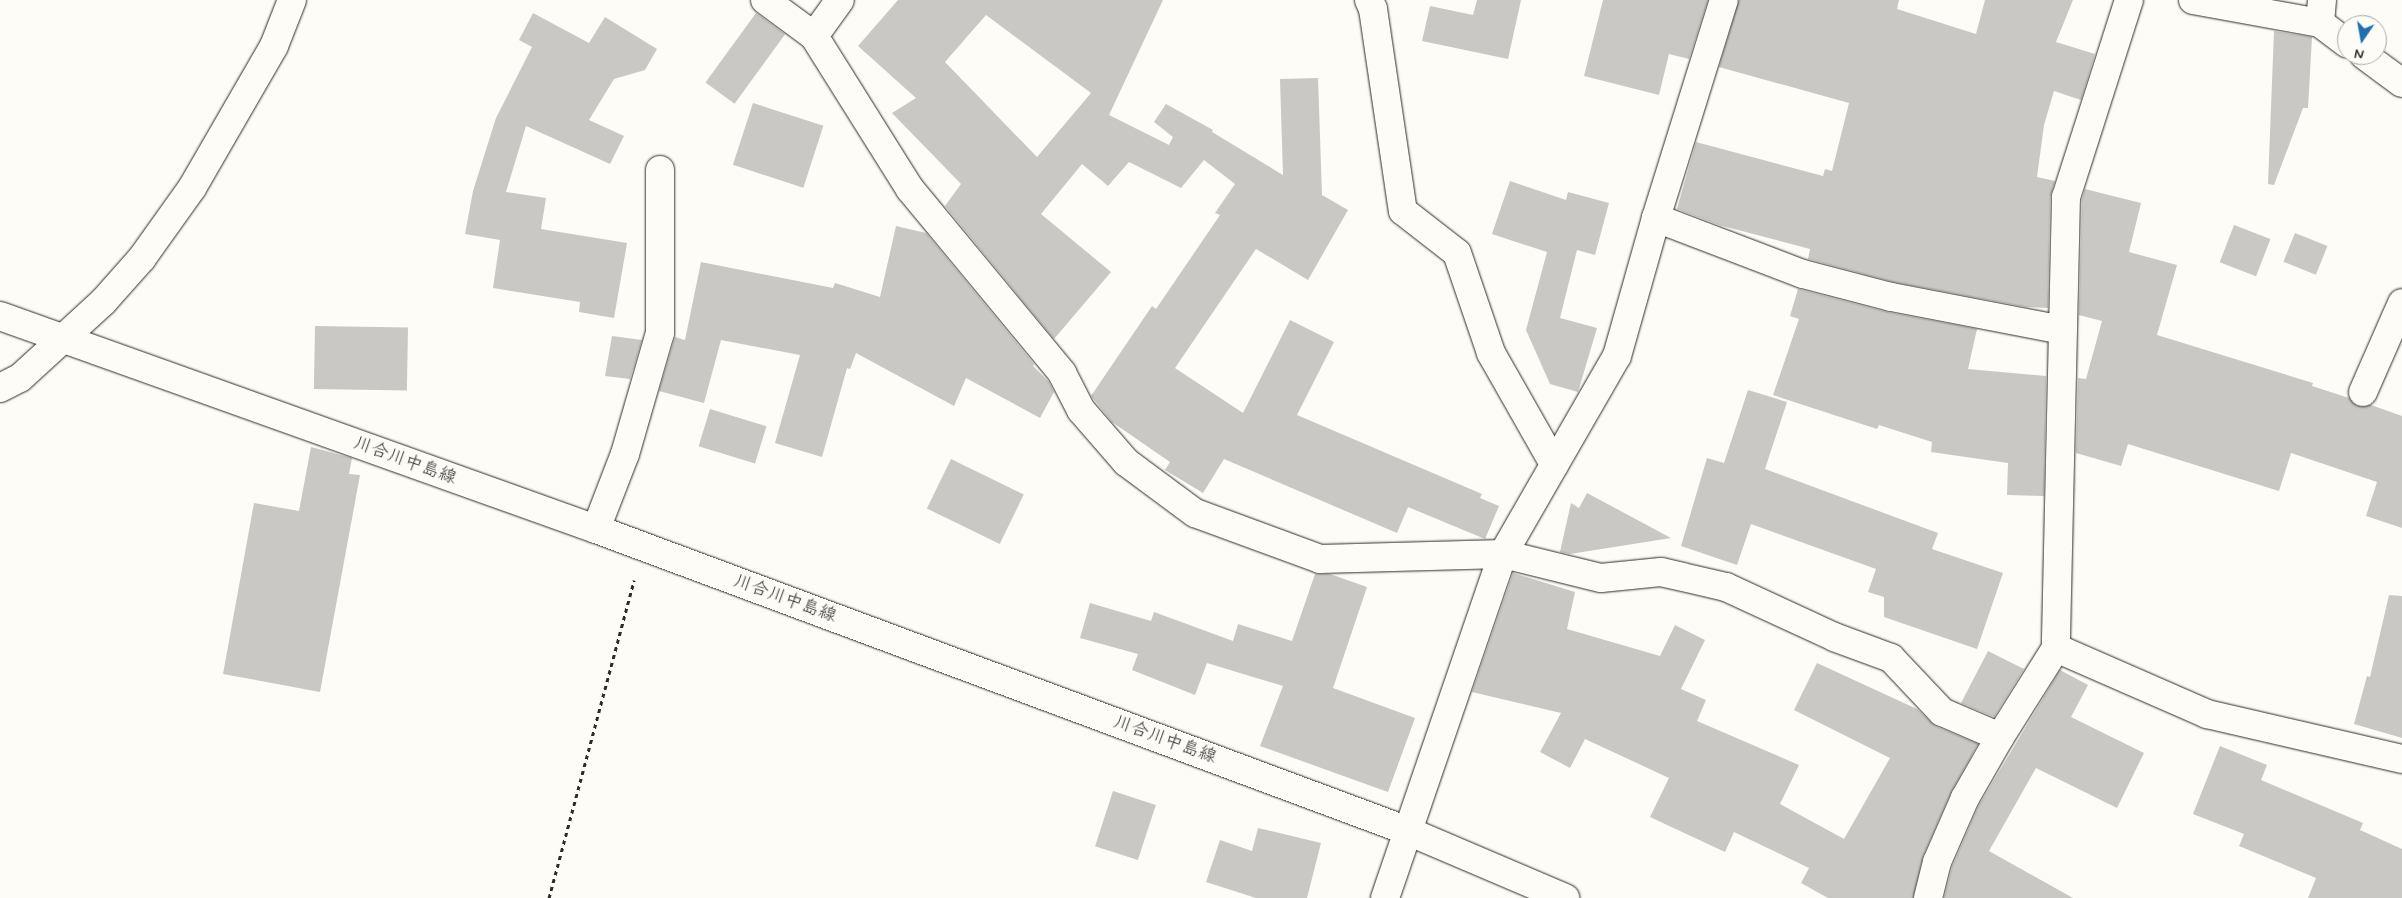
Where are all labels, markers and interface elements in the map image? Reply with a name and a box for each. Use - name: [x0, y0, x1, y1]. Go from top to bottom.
- north arrow: [2337, 15, 2387, 65]
- text: N: [2353, 44, 2366, 63]
- street label: 川合川中島線: [351, 432, 459, 490]
- street label: 川合川中島線: [731, 570, 839, 628]
- street label: 川合川中島線: [1111, 711, 1219, 769]

